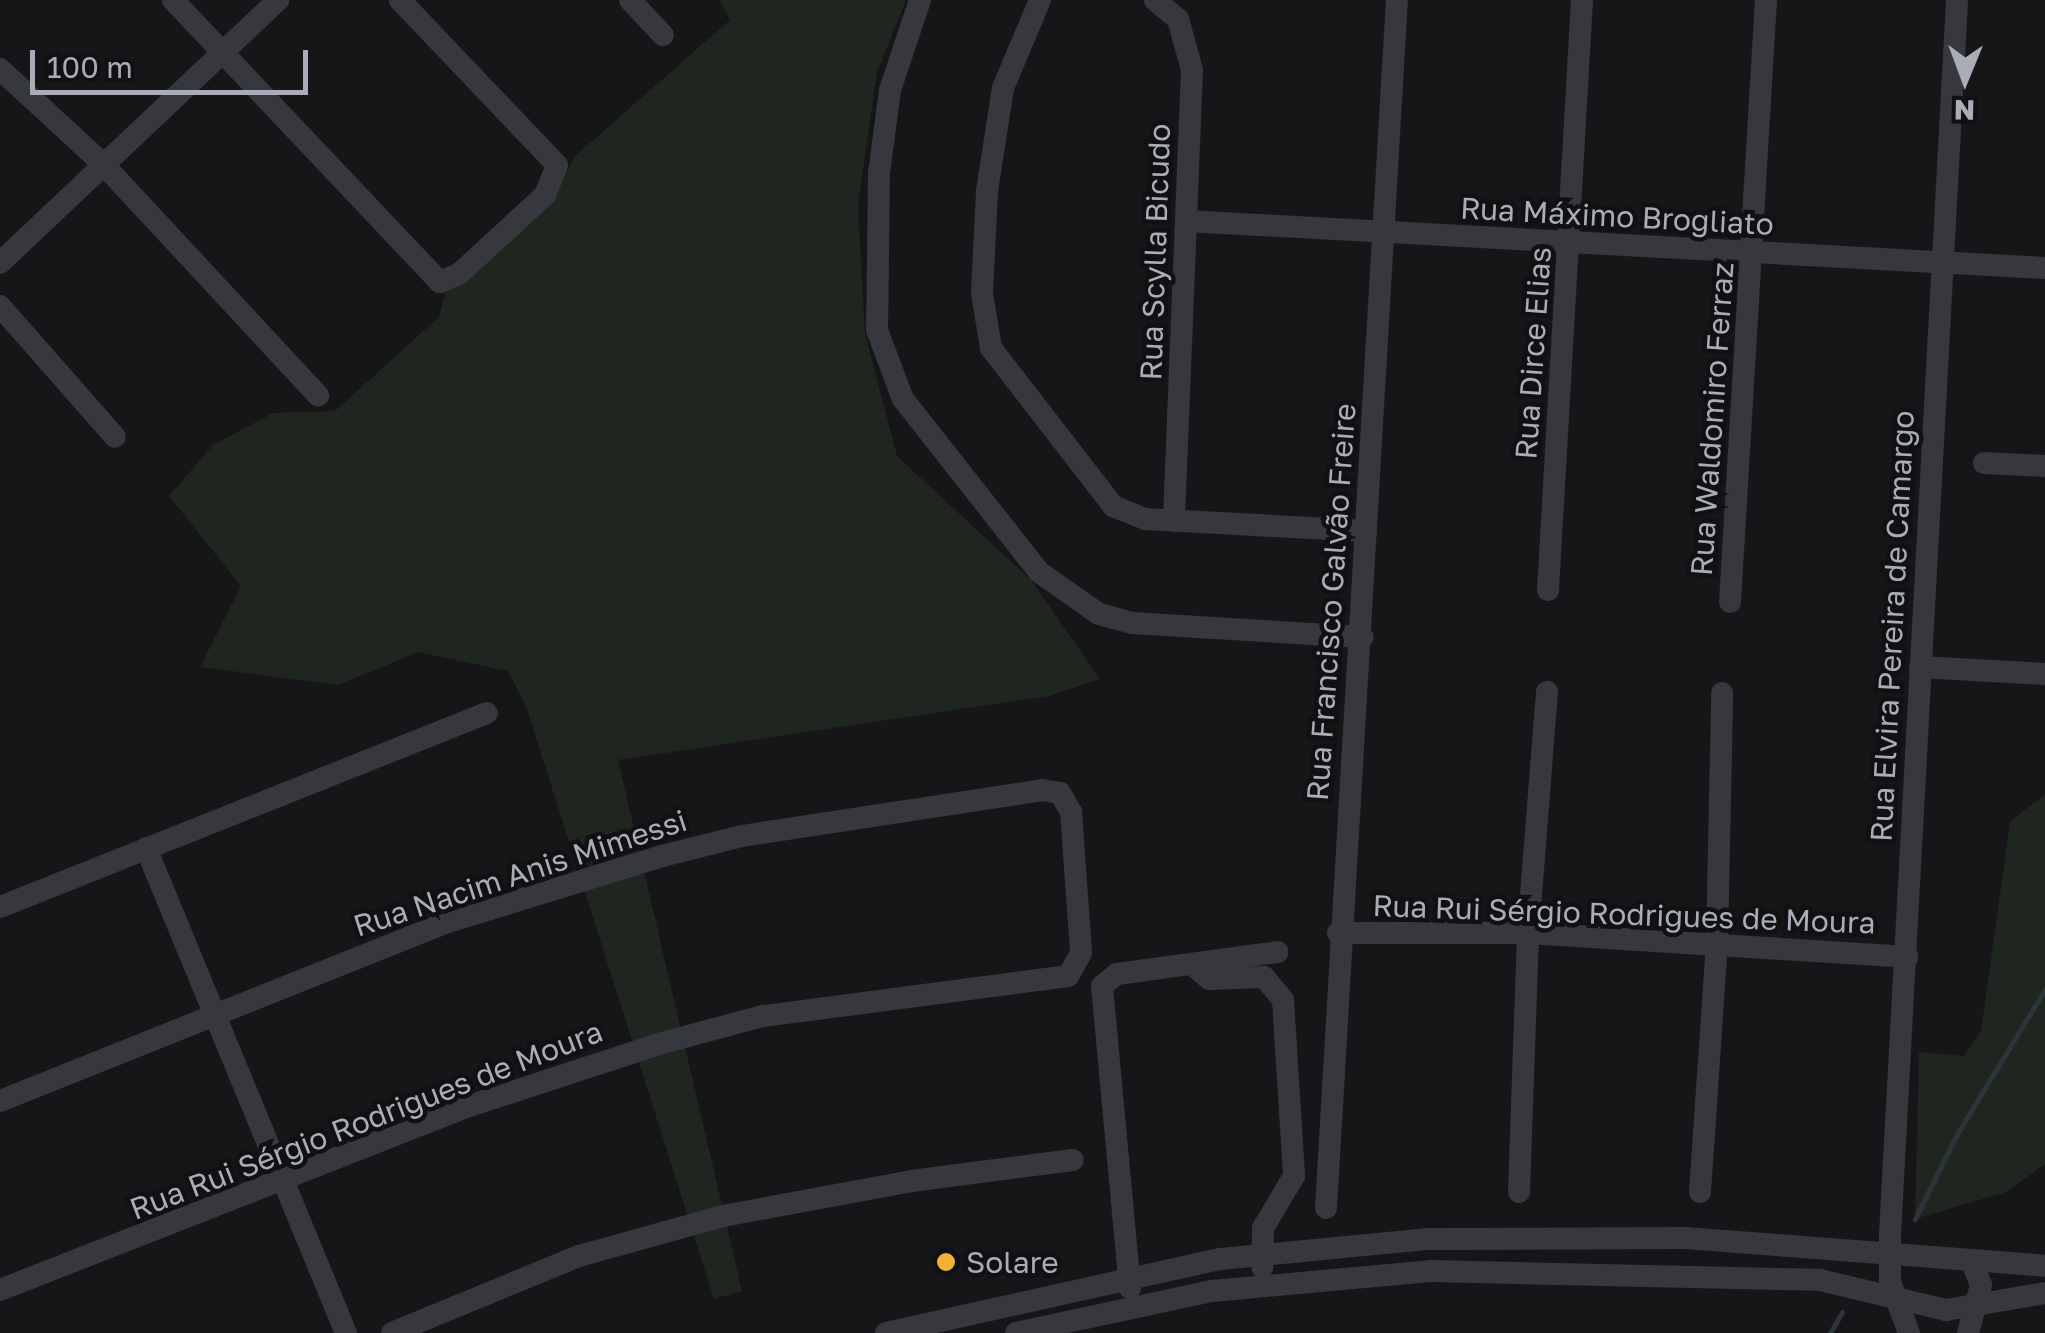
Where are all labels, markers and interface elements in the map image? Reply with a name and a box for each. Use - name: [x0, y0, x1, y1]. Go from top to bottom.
- scale bar: [35, 30, 312, 92]
- north arrow: [1915, 30, 2015, 130]
- text: 100 m: [47, 49, 133, 85]
- text: N: [1954, 94, 1975, 127]
- street label: Rua Scylla Bicudo: [1133, 123, 1177, 381]
- street label: Rua Máximo Brogliato: [1459, 190, 1775, 242]
- street label: Rua Dirce Elias: [1508, 246, 1558, 460]
- street label: Rua Waldomiro Ferraz: [1683, 261, 1741, 577]
- street label: Rua Francisco Galvão Freire: [1299, 402, 1363, 802]
- street label: Rua Elvira Pereira de Camargo: [1863, 409, 1921, 843]
- street label: Rua Nacim Anis Mimessi: [349, 802, 691, 944]
- street label: Rua Rui Sérgio Rodrigues de Moura: [1372, 887, 1876, 941]
- street label: Rua Rui Sérgio Rodrigues de Moura: [125, 1013, 607, 1227]
- place label: Solare: [966, 1244, 1059, 1280]
- marker: Solare: [935, 1251, 957, 1273]

